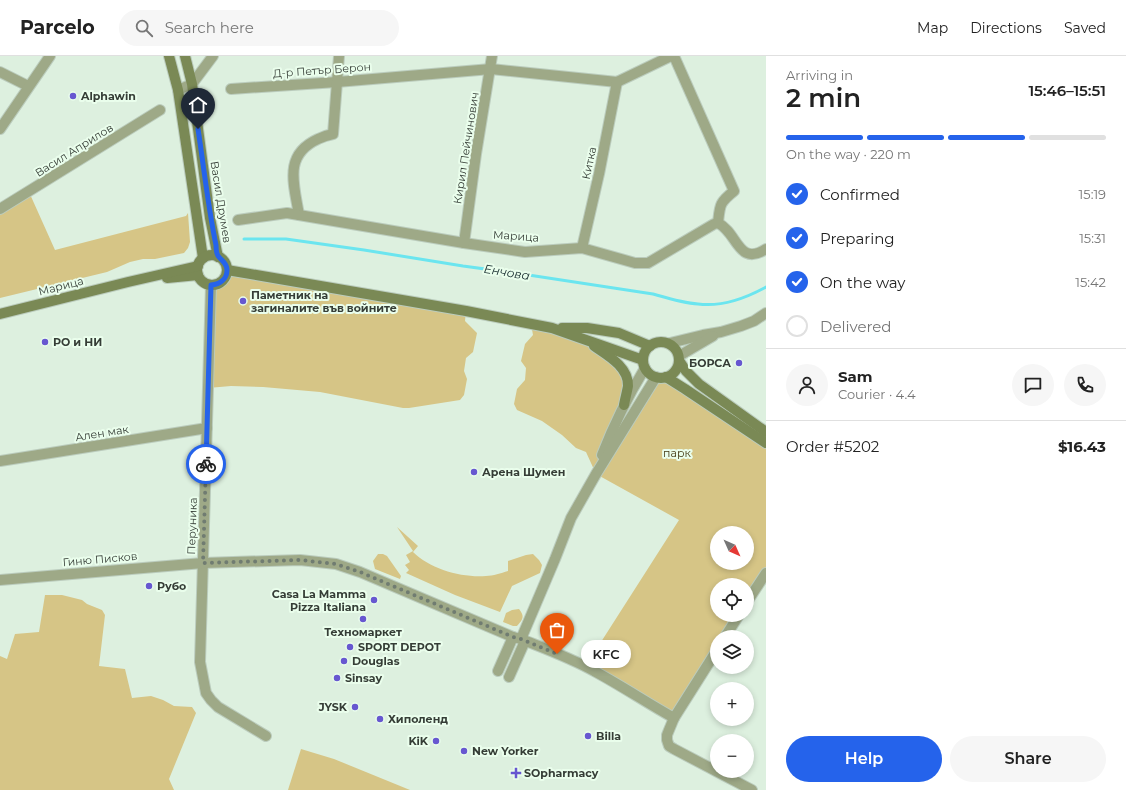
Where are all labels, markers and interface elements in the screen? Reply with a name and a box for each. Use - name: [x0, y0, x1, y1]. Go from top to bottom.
- search box: [119, 10, 399, 46]
- text: Parcelo: [20, 16, 95, 39]
- icon: search: [133, 17, 155, 39]
- text: Search here: [165, 18, 254, 37]
- text: Map: [917, 19, 948, 37]
- text: Directions: [970, 19, 1042, 37]
- text: Saved: [1064, 19, 1106, 37]
- street label: Д-р Петър Берон: [273, 60, 371, 80]
- text: Arriving in: [786, 67, 853, 83]
- text: 15:46–15:51: [1028, 81, 1106, 100]
- text: 2 min: [786, 82, 861, 114]
- pin: [181, 88, 215, 129]
- place label: Alphawin: [80, 89, 136, 103]
- marker: Alphawin: [68, 91, 78, 101]
- street label: Кирил Пейчинович: [450, 91, 482, 205]
- icon: home: [187, 94, 209, 116]
- street label: Васил Априлов: [32, 120, 116, 180]
- street label: Китка: [579, 145, 599, 181]
- text: On the way · 220 m: [786, 146, 911, 162]
- street label: Васил Друмев: [208, 160, 234, 244]
- icon: check: [786, 183, 808, 205]
- text: Confirmed: [820, 185, 900, 204]
- text: 15:19: [1079, 186, 1106, 202]
- street label: Марица: [493, 227, 539, 245]
- icon: check: [786, 227, 808, 249]
- text: Preparing: [820, 229, 895, 248]
- text: 15:31: [1079, 230, 1106, 246]
- water label: Енчова: [483, 261, 531, 283]
- icon: check: [786, 271, 808, 293]
- text: On the way: [820, 273, 905, 292]
- street label: Марица: [37, 274, 85, 298]
- text: 15:42: [1075, 274, 1106, 290]
- place label: Паметник на загиналите във войните: [251, 288, 397, 315]
- marker: Паметник на загиналите във войните: [238, 296, 248, 306]
- text: Delivered: [820, 317, 892, 336]
- place label: РО и НИ: [53, 335, 102, 349]
- marker: РО и НИ: [40, 337, 50, 347]
- place label: БОРСА: [689, 356, 731, 370]
- marker: БОРСА: [734, 358, 744, 368]
- button: person: [786, 364, 828, 406]
- button: chat: [1012, 364, 1054, 406]
- button: phone: [1064, 364, 1106, 406]
- text: Sam: [838, 367, 873, 386]
- text: Courier · 4.4: [838, 386, 916, 402]
- street label: Ален мак: [74, 422, 130, 444]
- text: Order #5202: [786, 437, 879, 456]
- text: $16.43: [1058, 437, 1106, 456]
- courier: [186, 444, 226, 484]
- park label: парк: [663, 446, 691, 460]
- icon: bike: [195, 453, 217, 475]
- place label: Арена Шумен: [482, 465, 565, 479]
- marker: Арена Шумен: [469, 467, 479, 477]
- street label: Перуника: [184, 497, 200, 555]
- north arrow: [710, 526, 754, 570]
- map controls: [710, 526, 754, 778]
- street label: Гиню Писков: [62, 549, 138, 569]
- button: locate: [710, 578, 754, 622]
- place label: Рубо: [157, 579, 186, 593]
- marker: Рубо: [144, 581, 154, 591]
- place label: Casa La Mamma Pizza Italiana: [272, 587, 366, 614]
- marker: Casa La Mamma Pizza Italiana: [369, 595, 379, 605]
- pin: [540, 613, 574, 654]
- marker: Техномаркет: [358, 614, 368, 624]
- icon: bag: [546, 619, 568, 641]
- place label: Техномаркет: [324, 625, 402, 639]
- button: layers: [710, 630, 754, 674]
- place label: SPORT DEPOT: [358, 640, 441, 654]
- callout: KFC: [581, 640, 631, 668]
- marker: SPORT DEPOT: [345, 642, 355, 652]
- text: KFC: [593, 646, 620, 662]
- place label: Douglas: [352, 654, 400, 668]
- marker: Douglas: [339, 656, 349, 666]
- place label: Sinsay: [345, 671, 382, 685]
- marker: Sinsay: [332, 673, 342, 683]
- button: +: [710, 682, 754, 726]
- place label: JYSK: [318, 700, 348, 714]
- marker: JYSK: [350, 702, 360, 712]
- place label: Хиполенд: [388, 712, 448, 726]
- marker: Хиполенд: [375, 714, 385, 724]
- place label: Billa: [596, 729, 621, 743]
- marker: Billa: [583, 731, 593, 741]
- place label: KiK: [408, 734, 429, 748]
- button: −: [710, 734, 754, 778]
- marker: KiK: [431, 736, 441, 746]
- button: Help: [786, 736, 942, 782]
- button: Share: [950, 736, 1106, 782]
- place label: New Yorker: [472, 744, 539, 758]
- marker: New Yorker: [459, 746, 469, 756]
- place label: SOpharmacy: [524, 766, 599, 780]
- marker: SOpharmacy: [511, 768, 521, 778]

